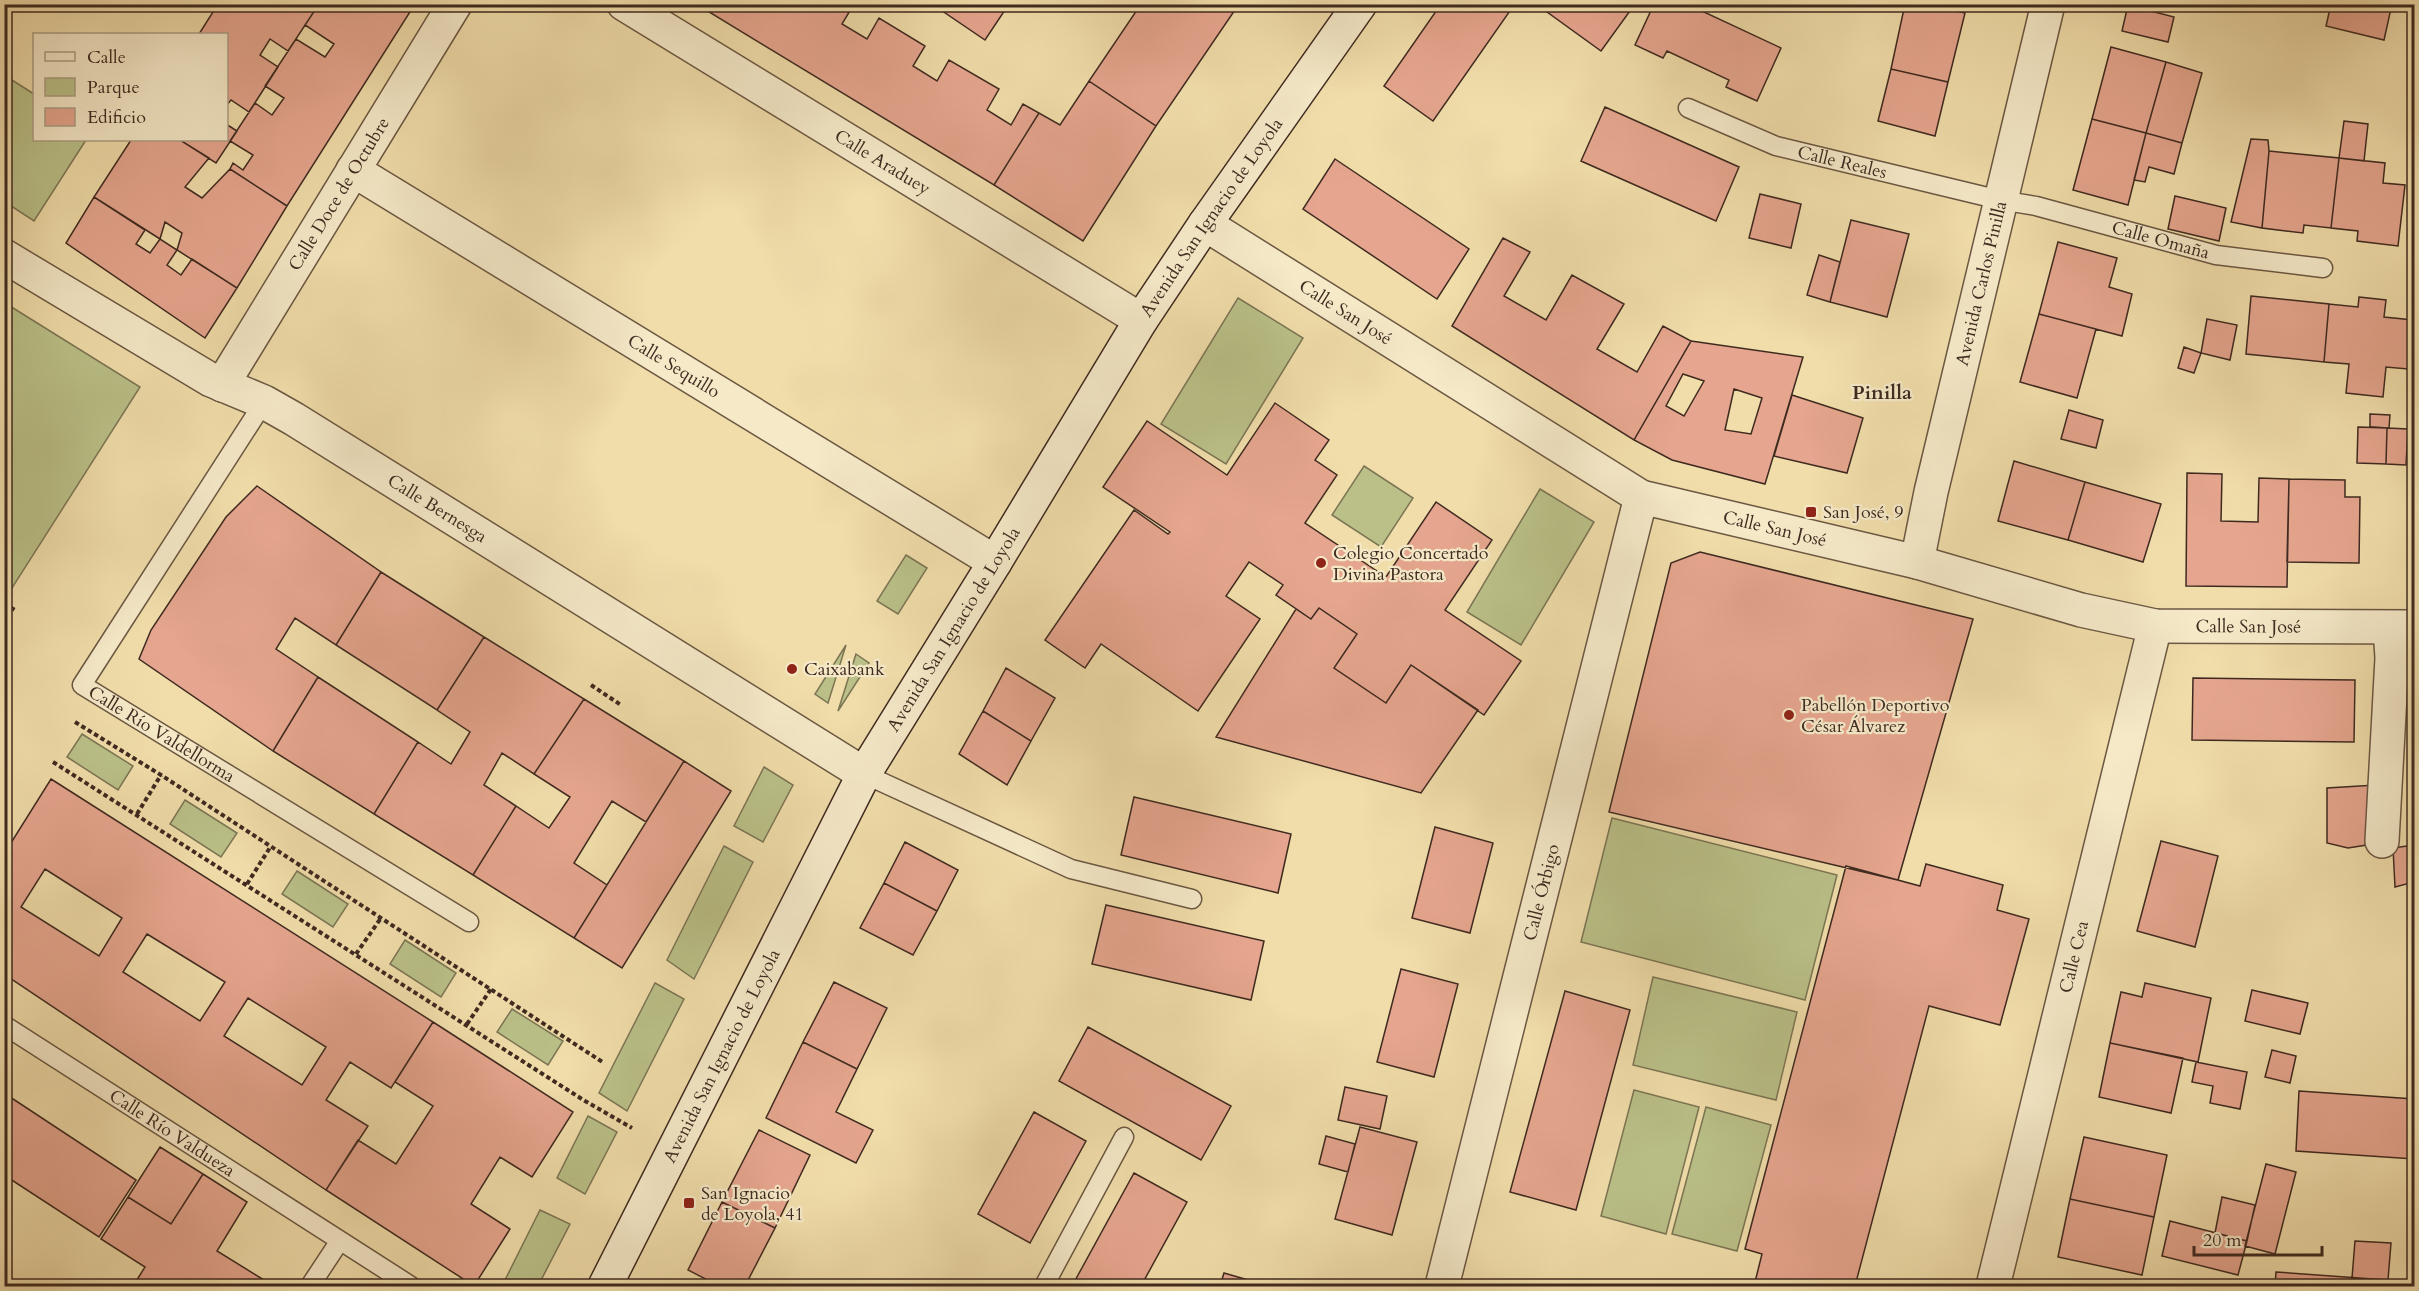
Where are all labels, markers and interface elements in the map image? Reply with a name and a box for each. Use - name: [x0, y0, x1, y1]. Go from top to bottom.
- legend: [33, 33, 228, 141]
- text: Calle: [87, 45, 126, 70]
- text: Parque: [87, 75, 140, 100]
- text: Edificio: [87, 105, 146, 130]
- street label: Calle Doce de Octubre: [282, 112, 395, 275]
- street label: Avenida San Ignacio de Loyola: [1134, 113, 1289, 322]
- street label: Calle Araduey: [830, 123, 936, 201]
- street label: Calle Reales: [1795, 139, 1889, 185]
- street label: Avenida Carlos Pinilla: [1949, 198, 2013, 368]
- street label: Calle Omaña: [2109, 215, 2213, 265]
- street label: Calle San José: [1294, 273, 1397, 351]
- street label: Calle Sequillo: [623, 328, 725, 404]
- district label: Pinilla: [1852, 379, 1912, 406]
- street label: Calle Bernesga: [383, 468, 492, 549]
- place label: San José, 9: [1823, 500, 1904, 525]
- street label: Calle San José: [1721, 504, 1829, 553]
- marker: San José, 9: [1804, 505, 1818, 519]
- street label: Avenida San Ignacio de Loyola: [881, 522, 1026, 736]
- place label: Colegio Concertado Divina Pastora: [1333, 541, 1489, 587]
- marker: Colegio Concertado Divina Pastora: [1314, 556, 1328, 570]
- street label: Calle San José: [2196, 614, 2301, 639]
- place label: Caixabank: [804, 657, 885, 682]
- marker: Caixabank: [785, 662, 799, 676]
- street label: Calle Río Valdellorma: [84, 679, 240, 788]
- place label: Pabellón Deportivo César Álvarez: [1801, 693, 1950, 739]
- marker: Pabellón Deportivo César Álvarez: [1782, 708, 1796, 722]
- street label: Calle Órbigo: [1517, 841, 1566, 943]
- street label: Calle Cea: [2053, 918, 2095, 995]
- street label: Avenida San Ignacio de Loyola: [657, 944, 786, 1167]
- street label: Calle Río Valdueza: [105, 1083, 240, 1183]
- place label: San Ignacio de Loyola, 41: [701, 1181, 804, 1227]
- marker: San Ignacio de Loyola, 41: [682, 1196, 696, 1210]
- scale bar: [2194, 1219, 2322, 1257]
- text: 20 m: [2203, 1228, 2242, 1253]

